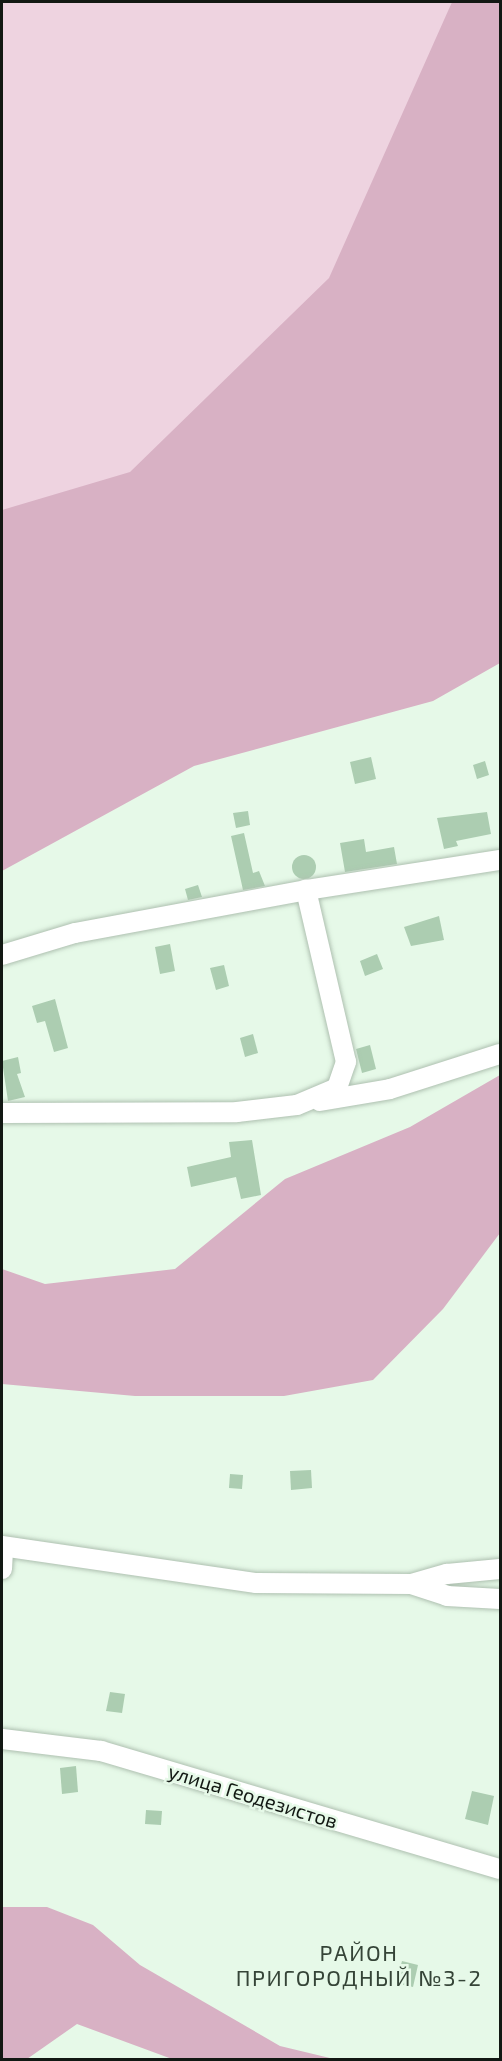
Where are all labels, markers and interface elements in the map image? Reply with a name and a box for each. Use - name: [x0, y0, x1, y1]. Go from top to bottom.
- street label: улица Геодезистов: [166, 1759, 340, 1833]
- district label: РАЙОН ПРИГОРОДНЫЙ №3-2: [236, 1939, 482, 1990]

